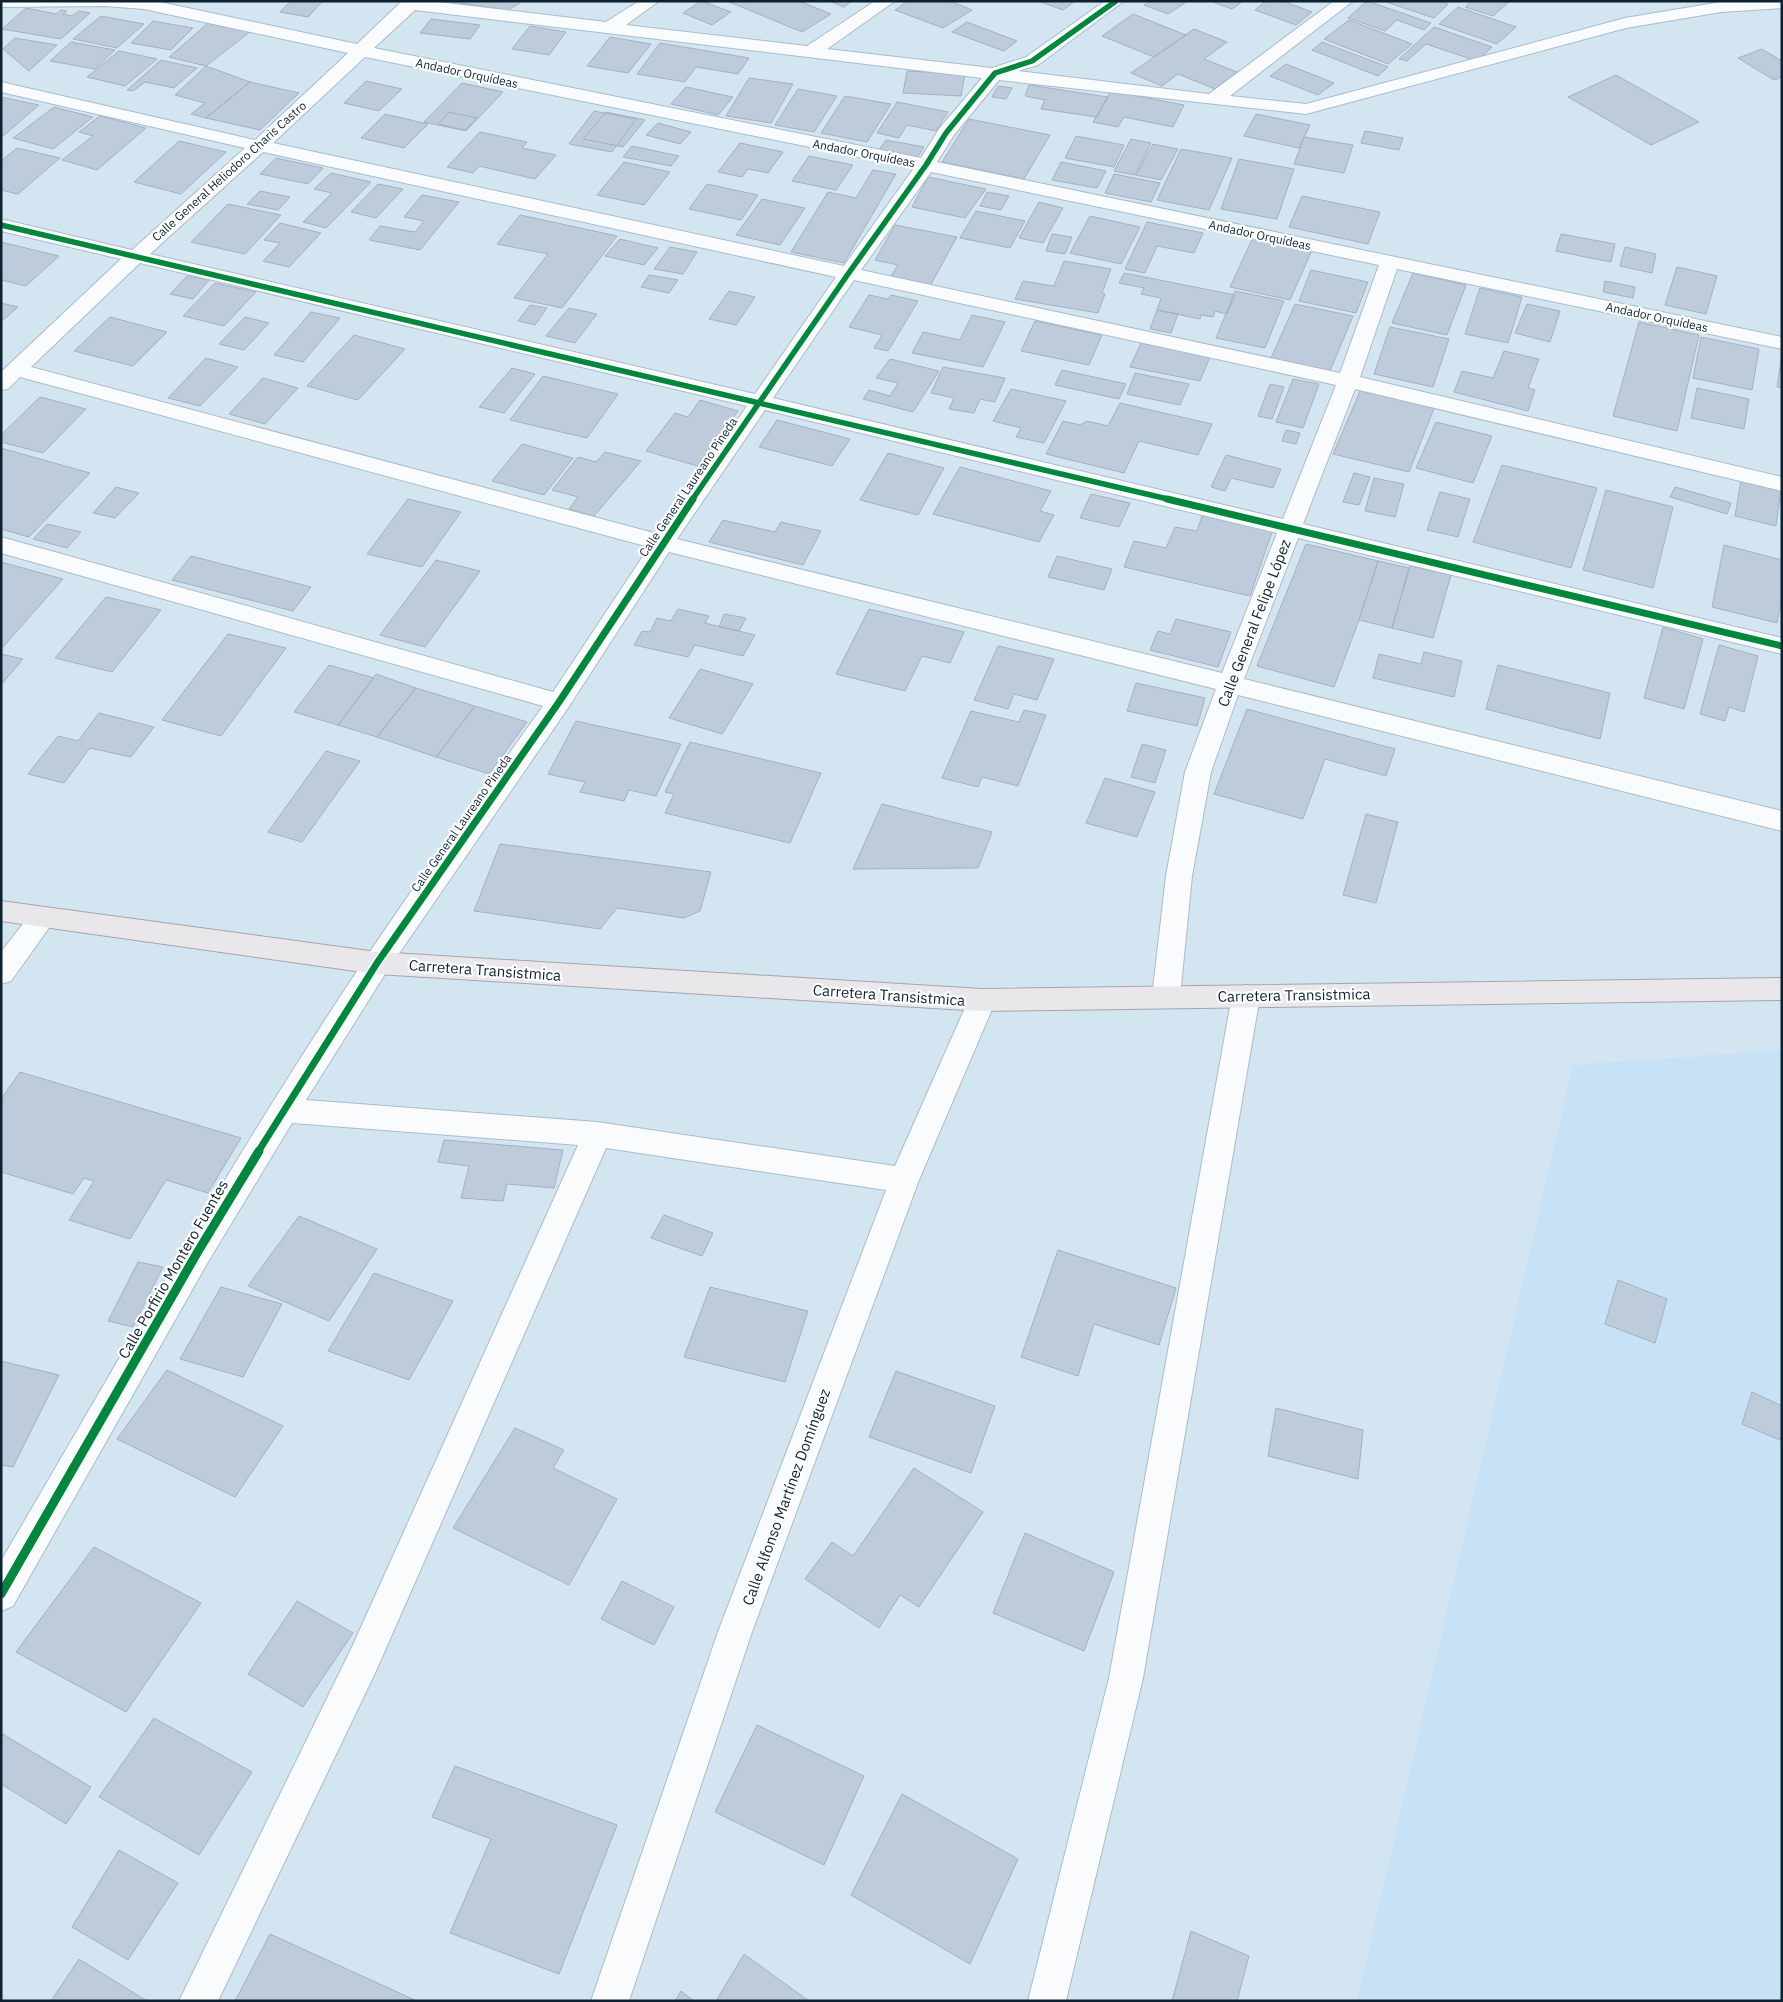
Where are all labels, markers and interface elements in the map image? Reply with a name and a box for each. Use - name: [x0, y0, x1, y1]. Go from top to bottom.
- street label: Andador Orquídeas: [414, 55, 520, 91]
- street label: Calle General Heliodoro Charis Castro: [149, 98, 309, 244]
- street label: Andador Orquídeas: [811, 136, 917, 170]
- street label: Andador Orquídeas: [1207, 217, 1313, 253]
- street label: Andador Orquídeas: [1604, 299, 1710, 335]
- street label: Calle General Laureano Pineda: [636, 414, 741, 560]
- street label: Calle General Felipe López: [1213, 537, 1295, 709]
- street label: Calle General Laureano Pineda: [408, 751, 515, 895]
- street label: Carretera Transistmica: [408, 955, 562, 985]
- street label: Carretera Transistmica: [812, 980, 966, 1010]
- street label: Carretera Transistmica: [1217, 984, 1371, 1006]
- street label: Calle Porfirio Montero Fuentes: [114, 1176, 232, 1362]
- street label: Calle Alfonso Martínez Domínguez: [738, 1386, 834, 1608]

